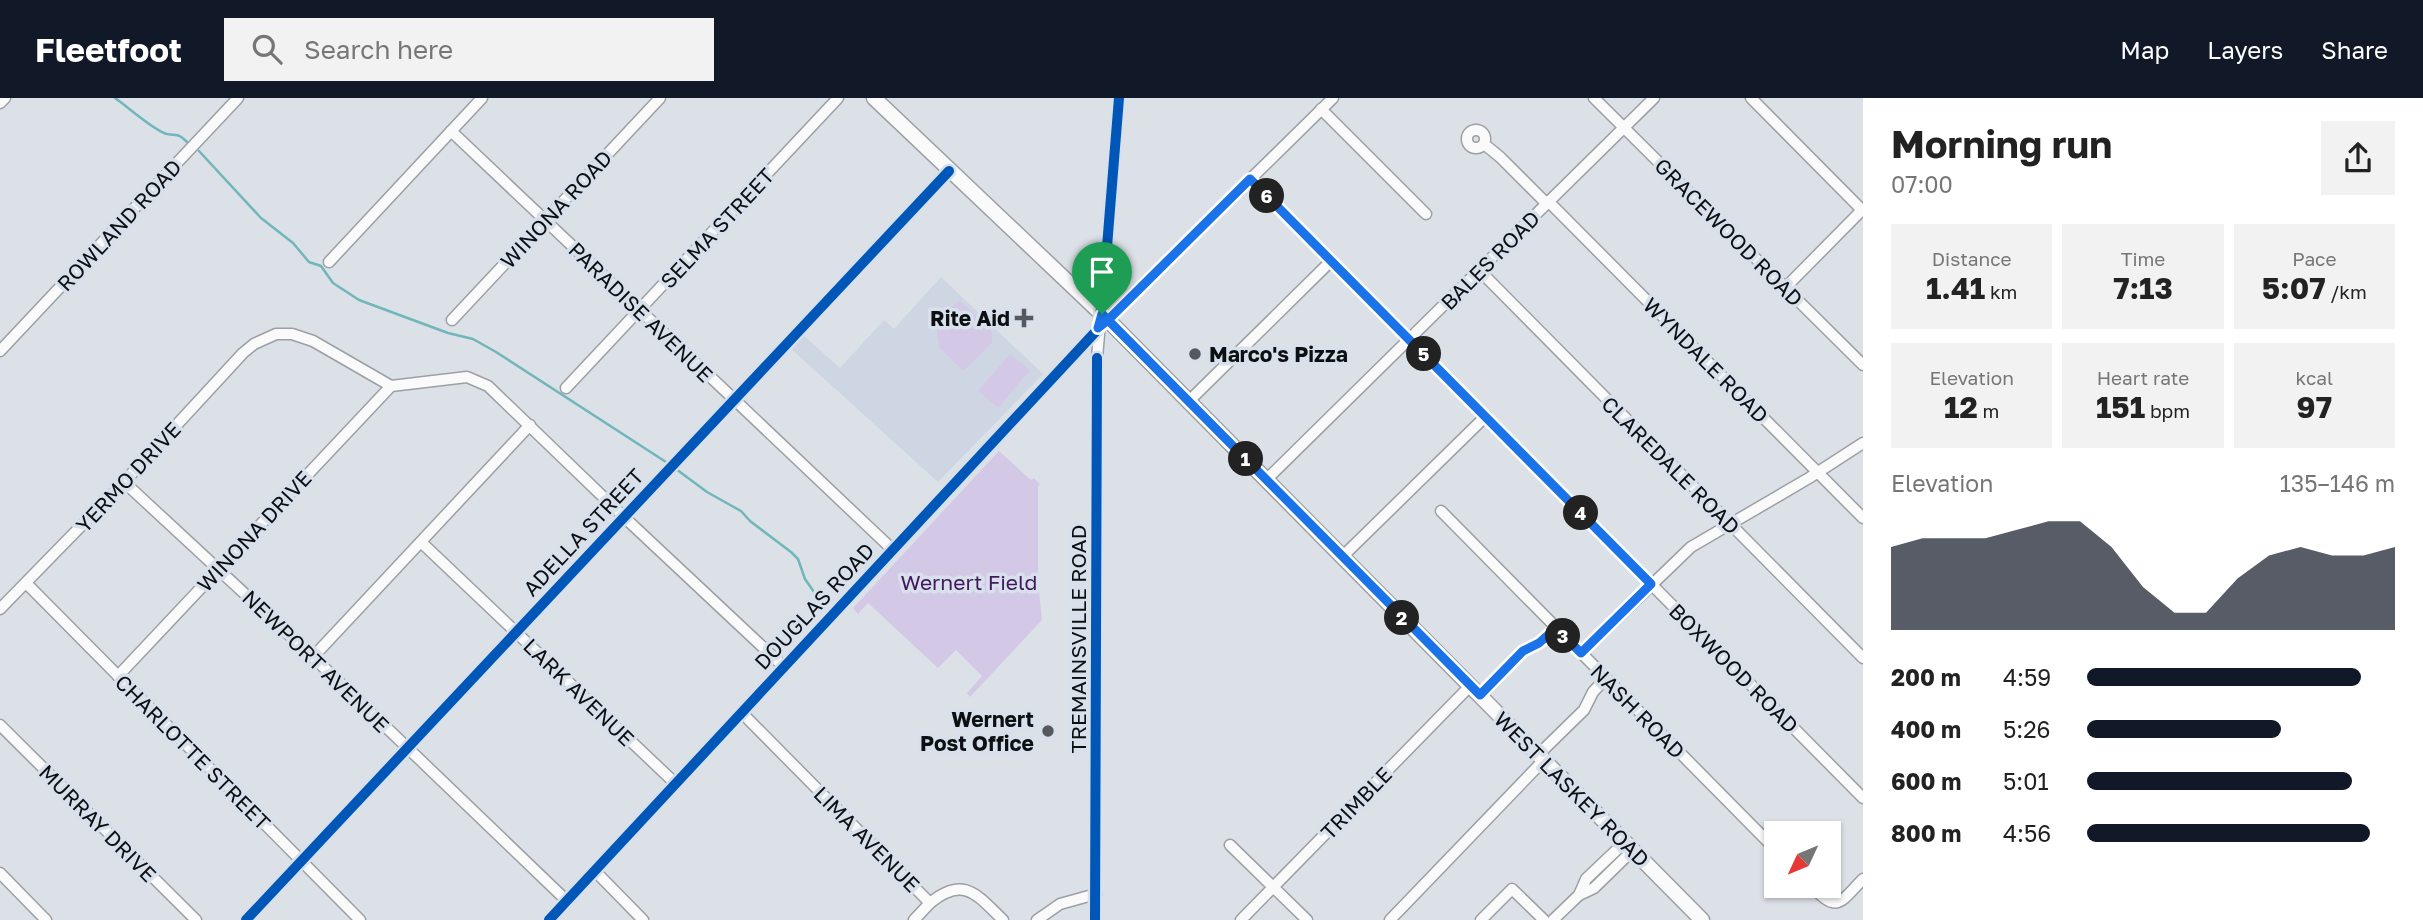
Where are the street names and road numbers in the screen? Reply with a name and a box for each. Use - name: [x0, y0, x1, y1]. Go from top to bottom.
- street label: WINONA ROAD: [495, 145, 617, 273]
- street label: GRACEWOOD ROAD: [1649, 152, 1809, 312]
- street label: ROWLAND ROAD: [51, 154, 187, 296]
- street label: SELMA STREET: [655, 162, 779, 294]
- street label: BALES ROAD: [1435, 205, 1545, 315]
- street label: PARADISE AVENUE: [563, 236, 719, 388]
- street label: WYNDALE ROAD: [1638, 292, 1774, 428]
- street label: CLAREDALE ROAD: [1597, 391, 1745, 539]
- street label: YERMO DRIVE: [70, 416, 186, 538]
- street label: ADELLA STREET: [517, 463, 649, 601]
- street label: WINONA DRIVE: [191, 465, 317, 597]
- street label: TREMAINSVILLE ROAD: [1065, 525, 1091, 753]
- street label: DOUGLAS ROAD: [749, 537, 879, 675]
- street label: NEWPORT AVENUE: [237, 584, 395, 738]
- street label: BOXWOOD ROAD: [1664, 598, 1804, 738]
- street label: LARK AVENUE: [518, 633, 640, 751]
- street label: NASH ROAD: [1585, 658, 1691, 764]
- street label: CHARLOTTE STREET: [110, 669, 276, 835]
- street label: WEST LASKEY ROAD: [1489, 706, 1655, 872]
- street label: MURRAY DRIVE: [34, 759, 162, 887]
- street label: TRIMBLE: [1315, 761, 1397, 845]
- street label: LIMA AVENUE: [809, 781, 925, 897]

